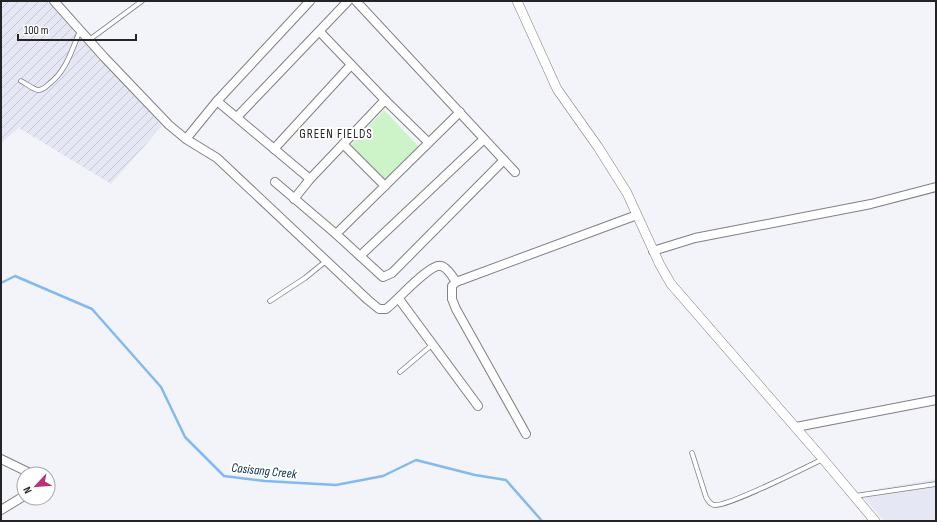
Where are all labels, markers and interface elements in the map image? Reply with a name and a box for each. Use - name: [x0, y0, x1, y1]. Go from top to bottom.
- scale bar: [18, 16, 136, 42]
- text: 100 m: [24, 23, 49, 38]
- district label: GREEN FIELDS: [299, 126, 373, 142]
- water label: Casisang Creek: [231, 460, 298, 482]
- north arrow: [16, 466, 56, 506]
- text: N: [20, 485, 35, 496]

